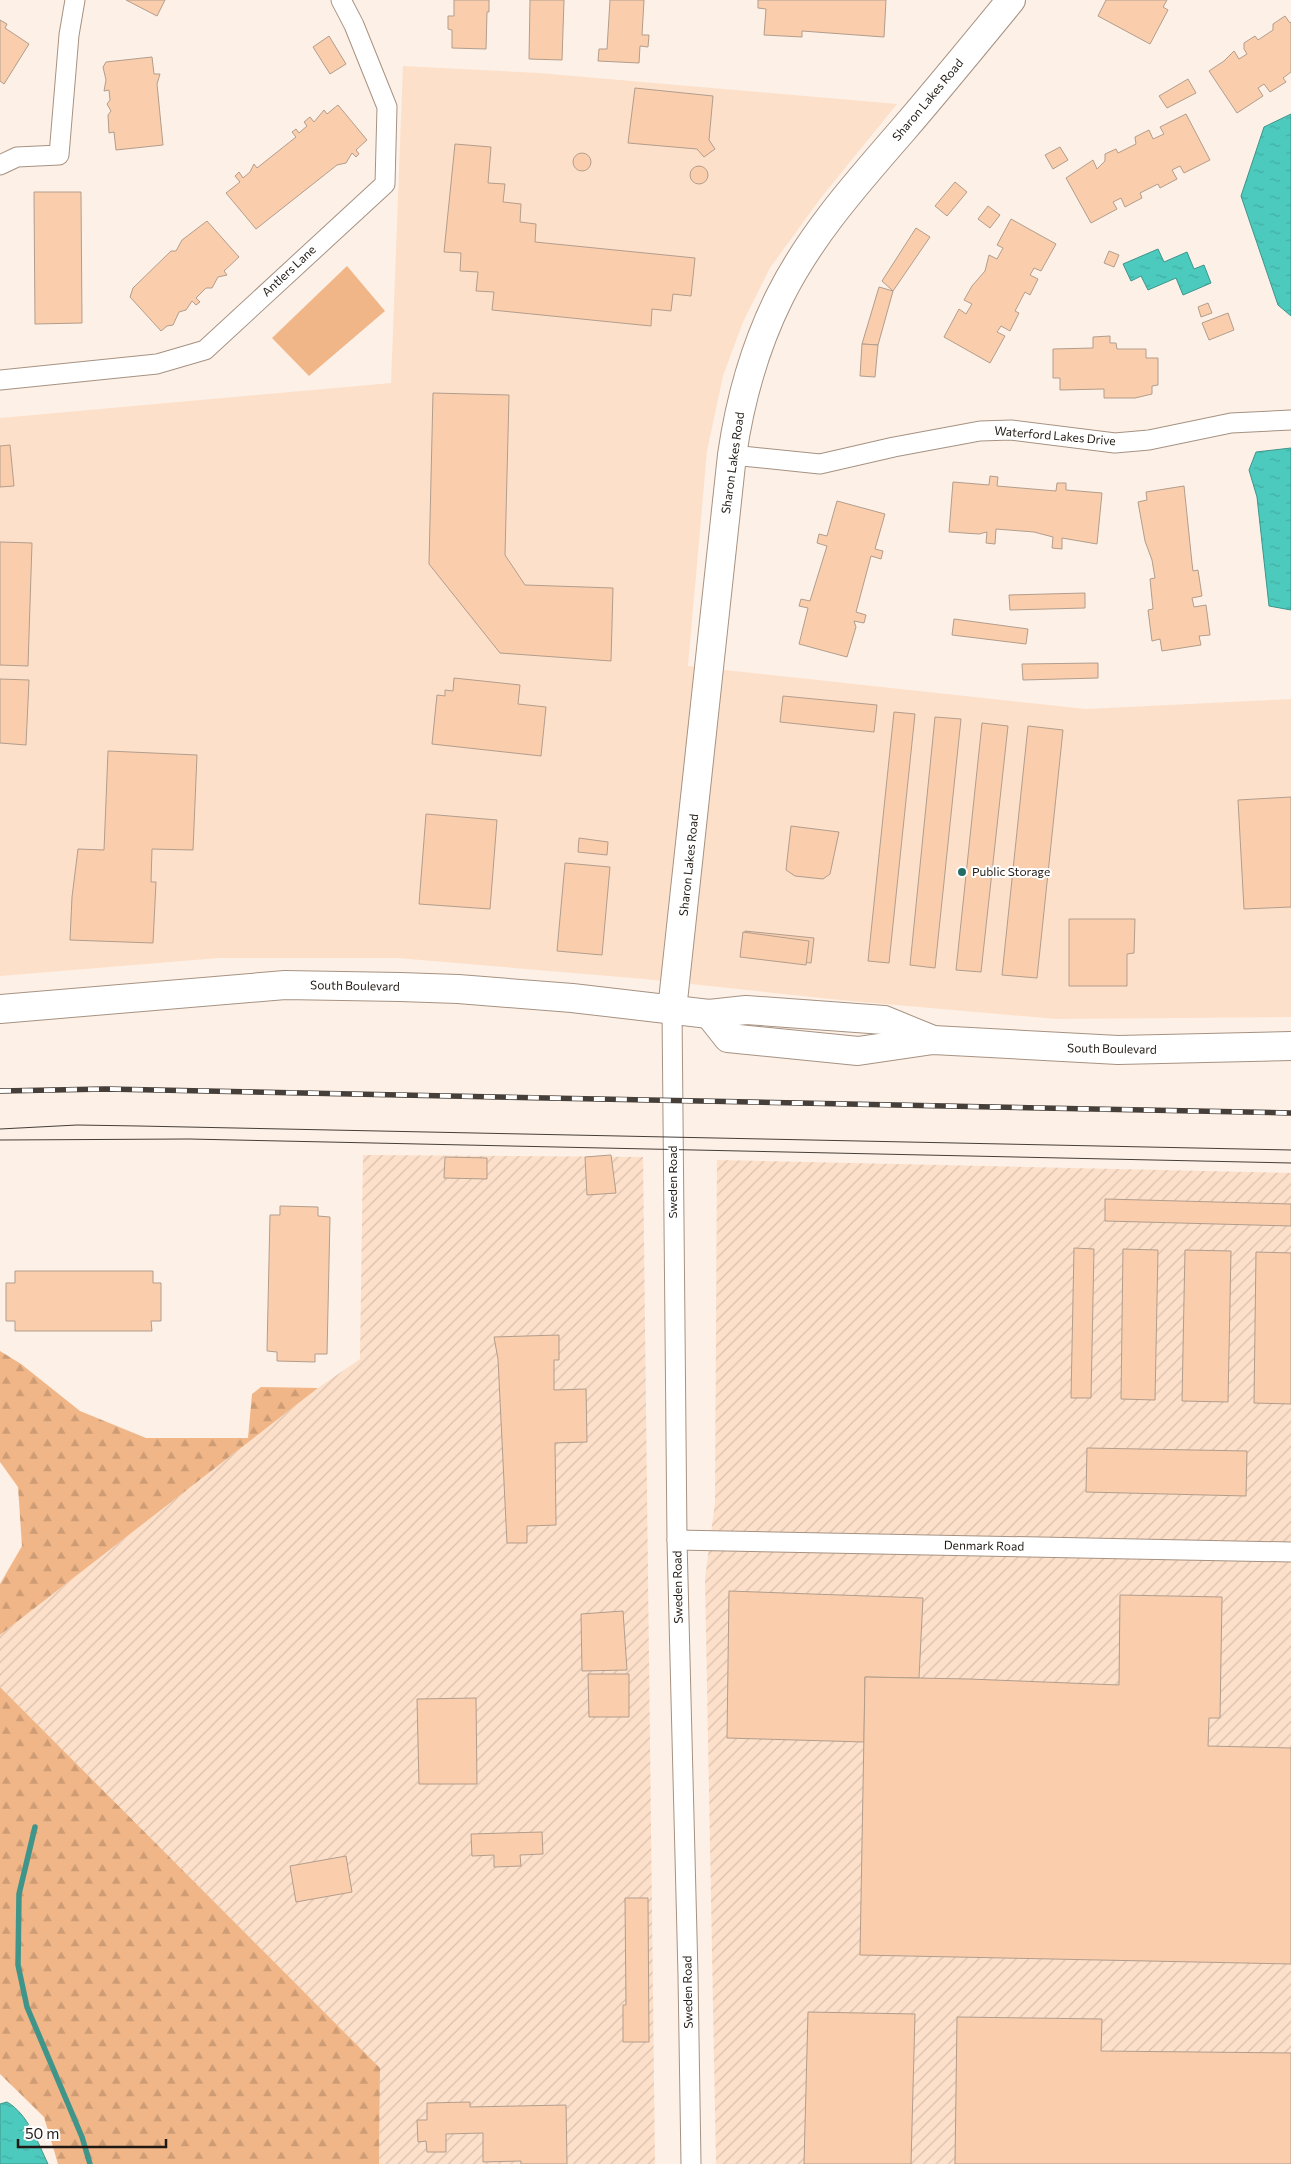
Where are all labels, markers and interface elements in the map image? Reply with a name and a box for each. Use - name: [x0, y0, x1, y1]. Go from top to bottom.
- street label: Sharon Lakes Road: [889, 56, 966, 143]
- street label: Antlers Lane: [259, 242, 318, 299]
- street label: Sharon Lakes Road: [718, 411, 746, 515]
- street label: Waterford Lakes Drive: [994, 423, 1116, 447]
- street label: Sharon Lakes Road: [676, 813, 700, 917]
- place label: Public Storage: [972, 864, 1050, 878]
- marker: Public Storage: [956, 866, 968, 878]
- street label: South Boulevard: [310, 977, 400, 993]
- street label: South Boulevard: [1067, 1040, 1157, 1056]
- street label: Sweden Road: [665, 1145, 679, 1218]
- street label: Denmark Road: [944, 1537, 1024, 1553]
- street label: Sweden Road: [669, 1550, 685, 1624]
- street label: Sweden Road: [679, 1955, 695, 2029]
- scale bar: [18, 2116, 165, 2148]
- text: 50 m: [25, 2124, 59, 2142]

